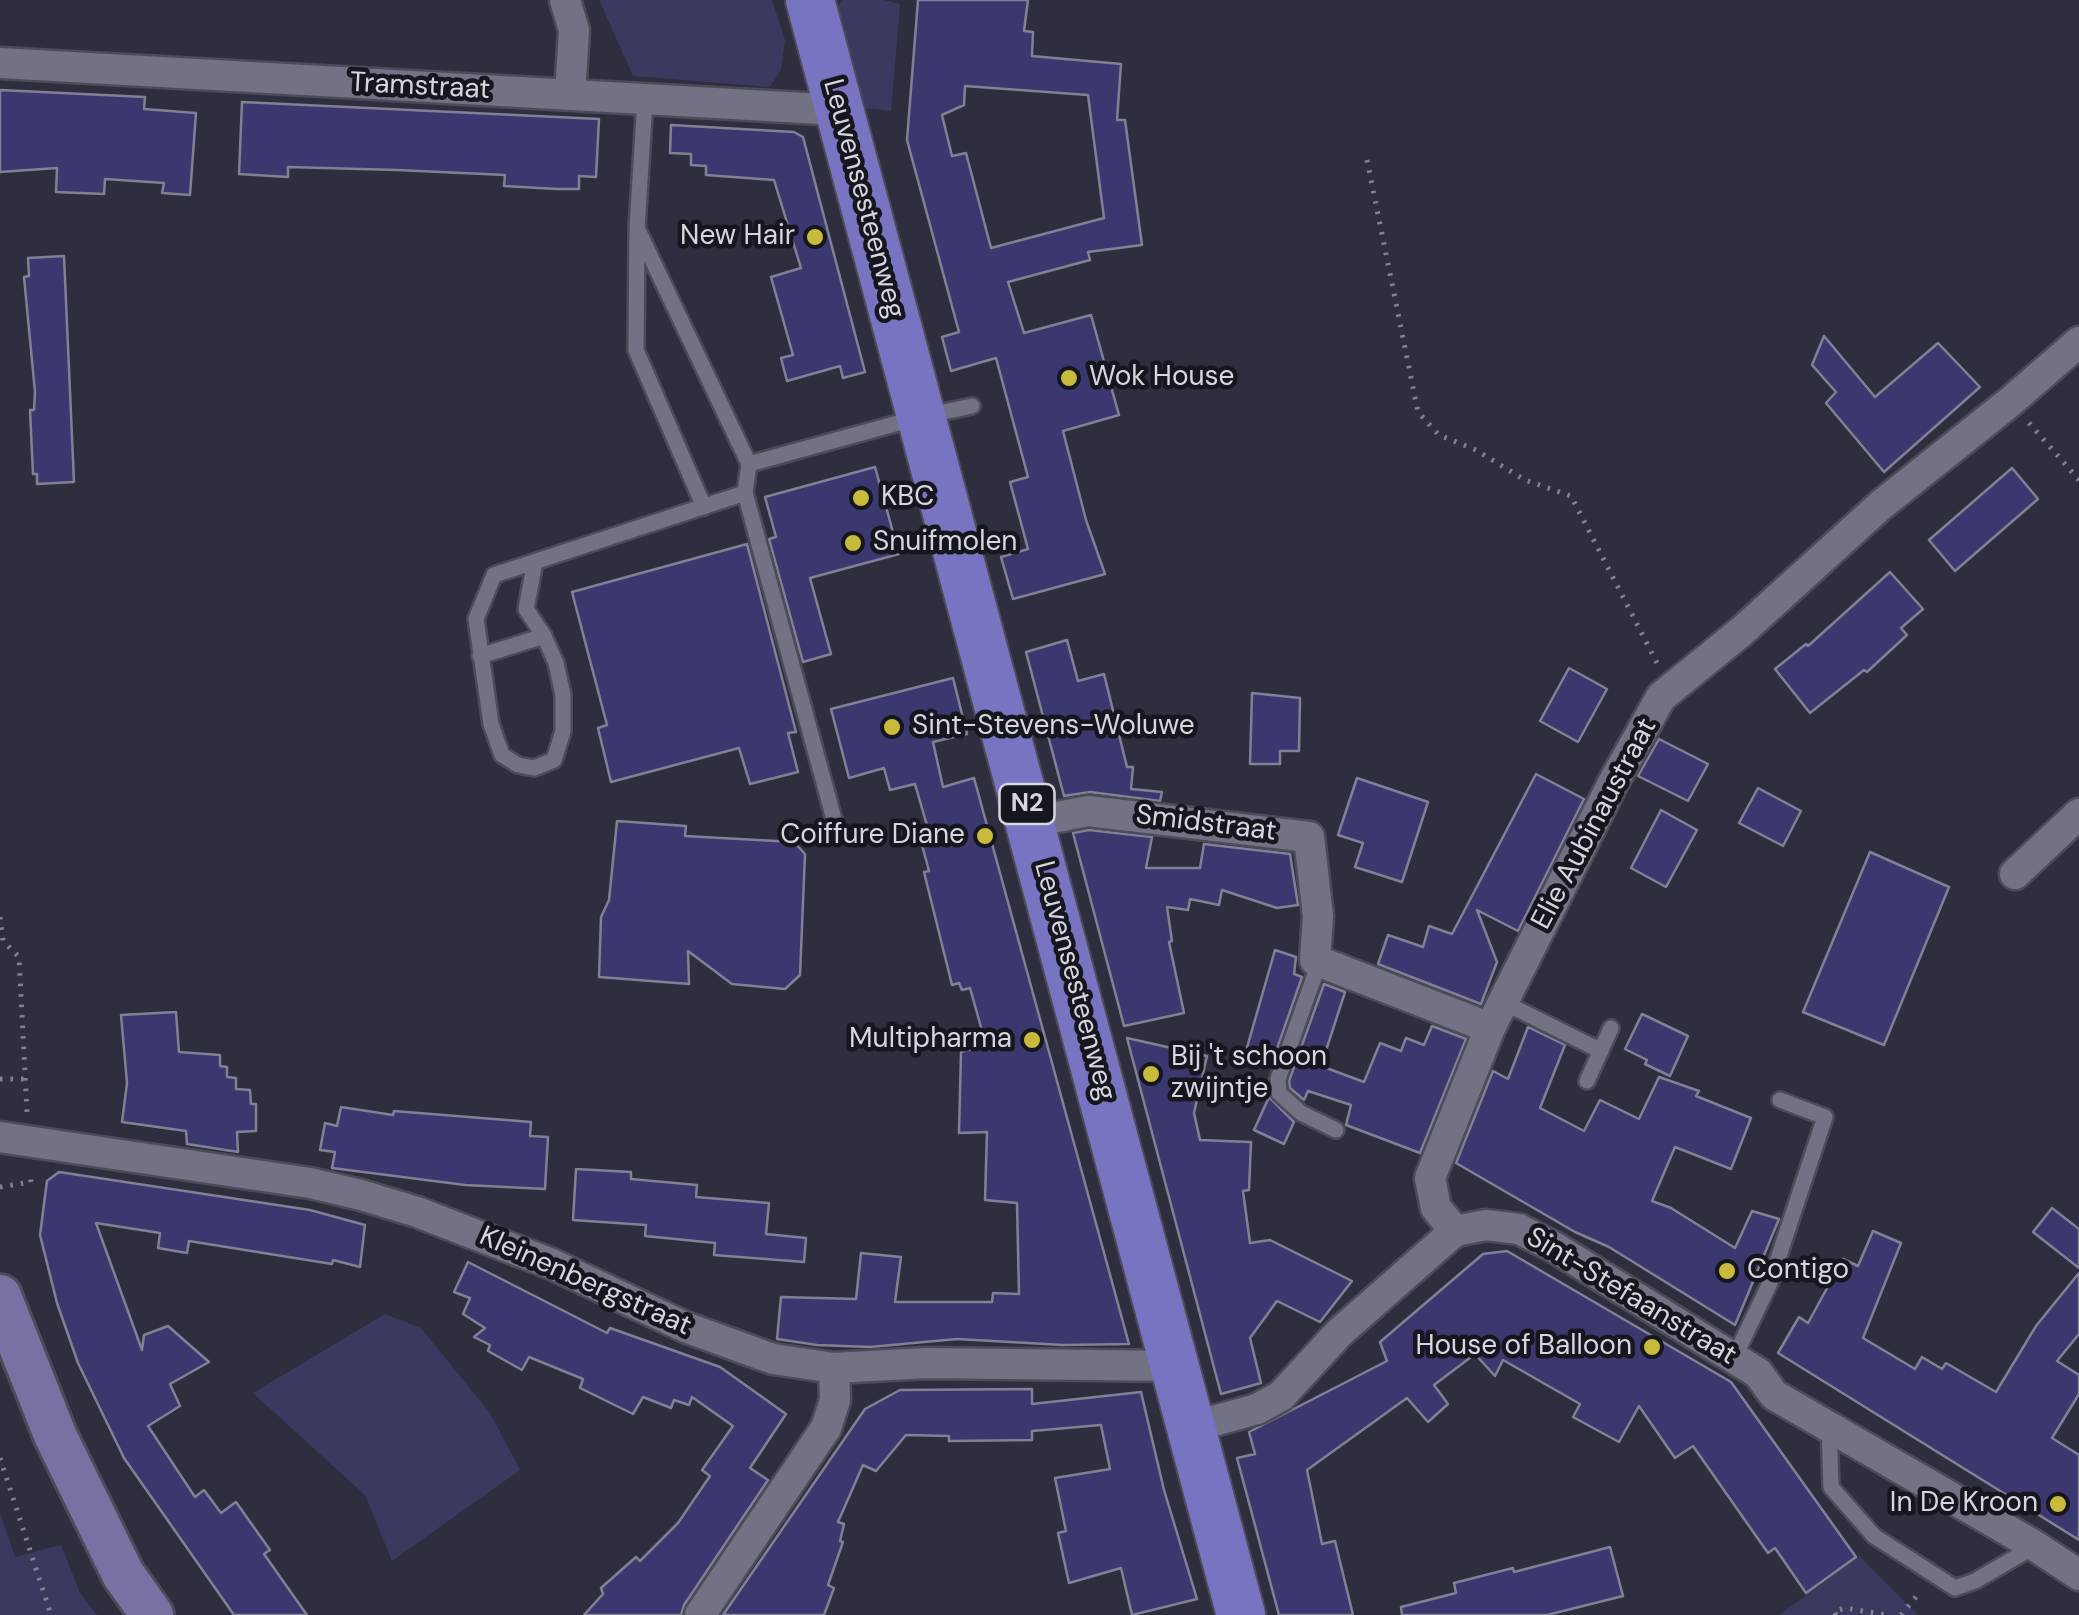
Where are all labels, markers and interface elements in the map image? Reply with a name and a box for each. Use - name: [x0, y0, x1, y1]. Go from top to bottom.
- street label: Tramstraat: [349, 67, 491, 107]
- street label: Leuvensesteenweg: [815, 76, 911, 322]
- place label: New Hair: [680, 220, 795, 254]
- marker: New Hair: [804, 226, 826, 248]
- place label: Wok House: [1089, 361, 1235, 395]
- marker: Wok House: [1058, 367, 1080, 389]
- place label: KBC: [881, 481, 934, 515]
- marker: KBC: [850, 487, 872, 509]
- place label: Snuifmolen: [873, 526, 1017, 560]
- marker: Snuifmolen: [842, 532, 864, 554]
- place label: Sint-Stevens-Woluwe: [912, 710, 1195, 744]
- street label: Elie Aubinaustraat: [1525, 713, 1665, 935]
- marker: Sint-Stevens-Woluwe: [881, 716, 903, 738]
- road number: N2: [1000, 784, 1054, 824]
- street label: Smidstraat: [1134, 799, 1278, 849]
- place label: Coiffure Diane: [780, 819, 965, 853]
- marker: Coiffure Diane: [974, 825, 996, 847]
- street label: Leuvensesteenweg: [1026, 858, 1122, 1104]
- place label: Multipharma: [849, 1023, 1012, 1057]
- marker: Multipharma: [1021, 1029, 1043, 1051]
- place label: Bij 't schoon zwijntje: [1171, 1041, 1327, 1107]
- marker: Bij 't schoon zwijntje: [1140, 1063, 1162, 1085]
- street label: Kleinenbergstraat: [474, 1220, 696, 1344]
- street label: Sint-Stefaanstraat: [1520, 1221, 1742, 1373]
- place label: Contigo: [1747, 1254, 1849, 1288]
- marker: Contigo: [1716, 1260, 1738, 1282]
- place label: House of Balloon: [1415, 1330, 1632, 1364]
- marker: House of Balloon: [1641, 1336, 1663, 1358]
- place label: In De Kroon: [1890, 1487, 2038, 1521]
- marker: In De Kroon: [2047, 1493, 2069, 1515]

